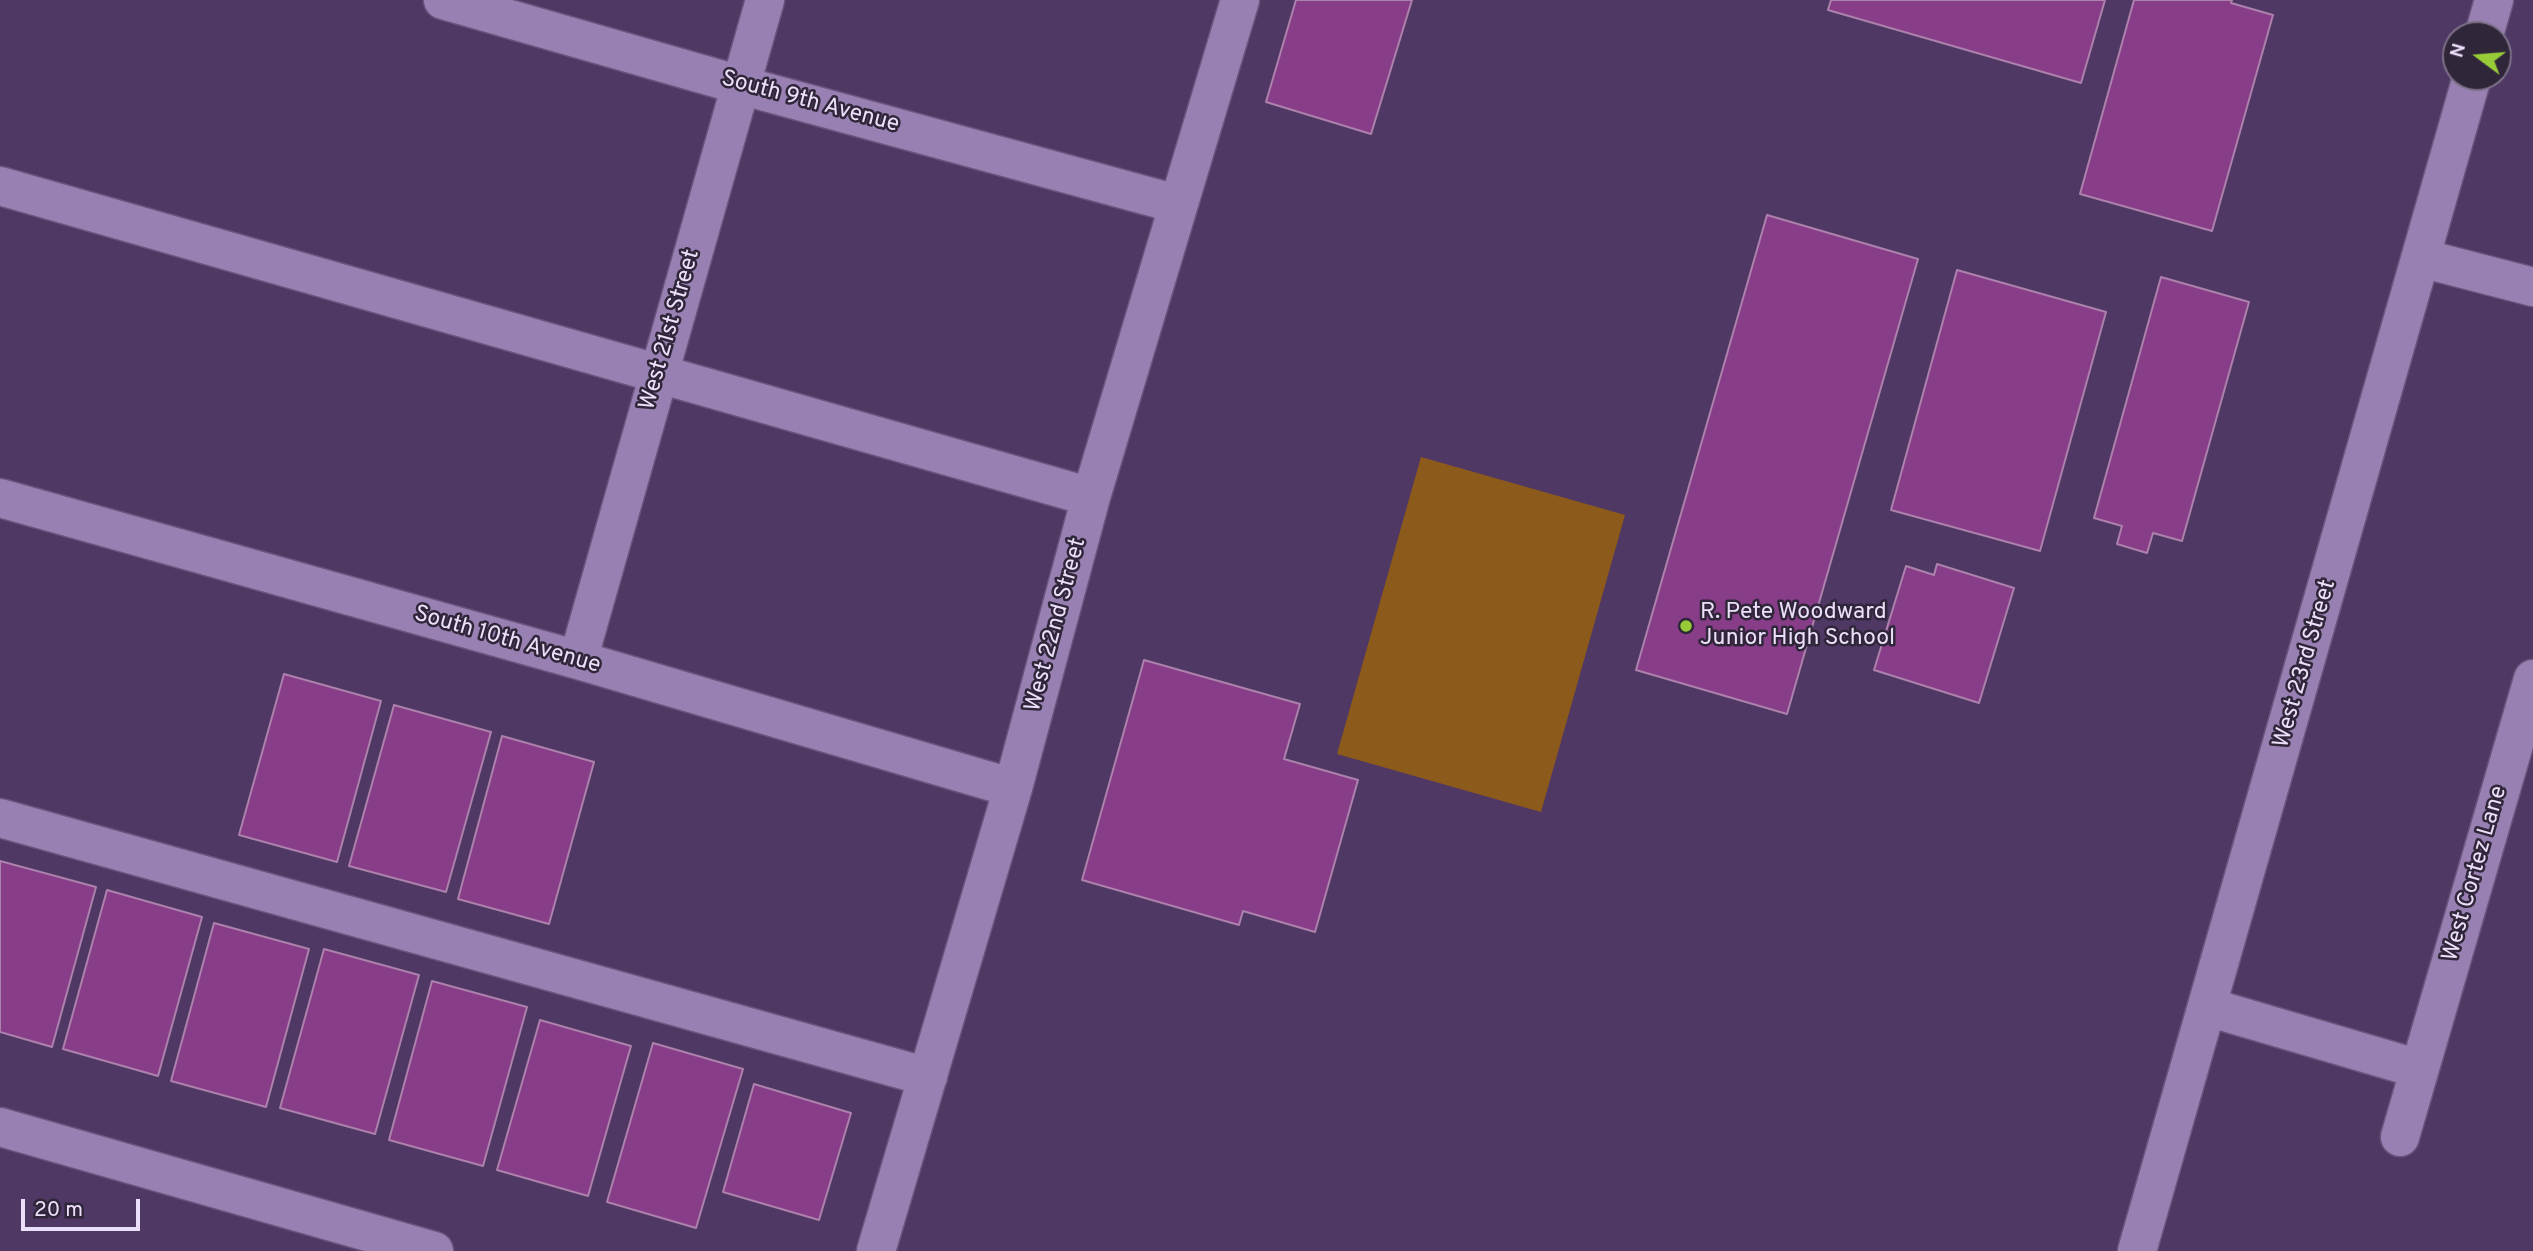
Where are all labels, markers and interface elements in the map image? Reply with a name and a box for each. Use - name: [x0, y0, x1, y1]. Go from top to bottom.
- north arrow: [2442, 21, 2512, 91]
- text: N: [2445, 41, 2472, 61]
- street label: South 9th Avenue: [718, 66, 902, 140]
- street label: West 21st Street: [635, 246, 707, 414]
- street label: West 22nd Street: [1021, 535, 1093, 715]
- street label: West 23rd Street: [2269, 577, 2343, 751]
- place label: R. Pete Woodward Junior High School: [1700, 599, 1895, 653]
- street label: South 10th Avenue: [411, 601, 603, 681]
- marker: R. Pete Woodward Junior High School: [1678, 618, 1694, 634]
- street label: West Cortez Lane: [2438, 783, 2514, 965]
- scale bar: [24, 1184, 144, 1228]
- text: 20 m: [34, 1197, 83, 1224]

